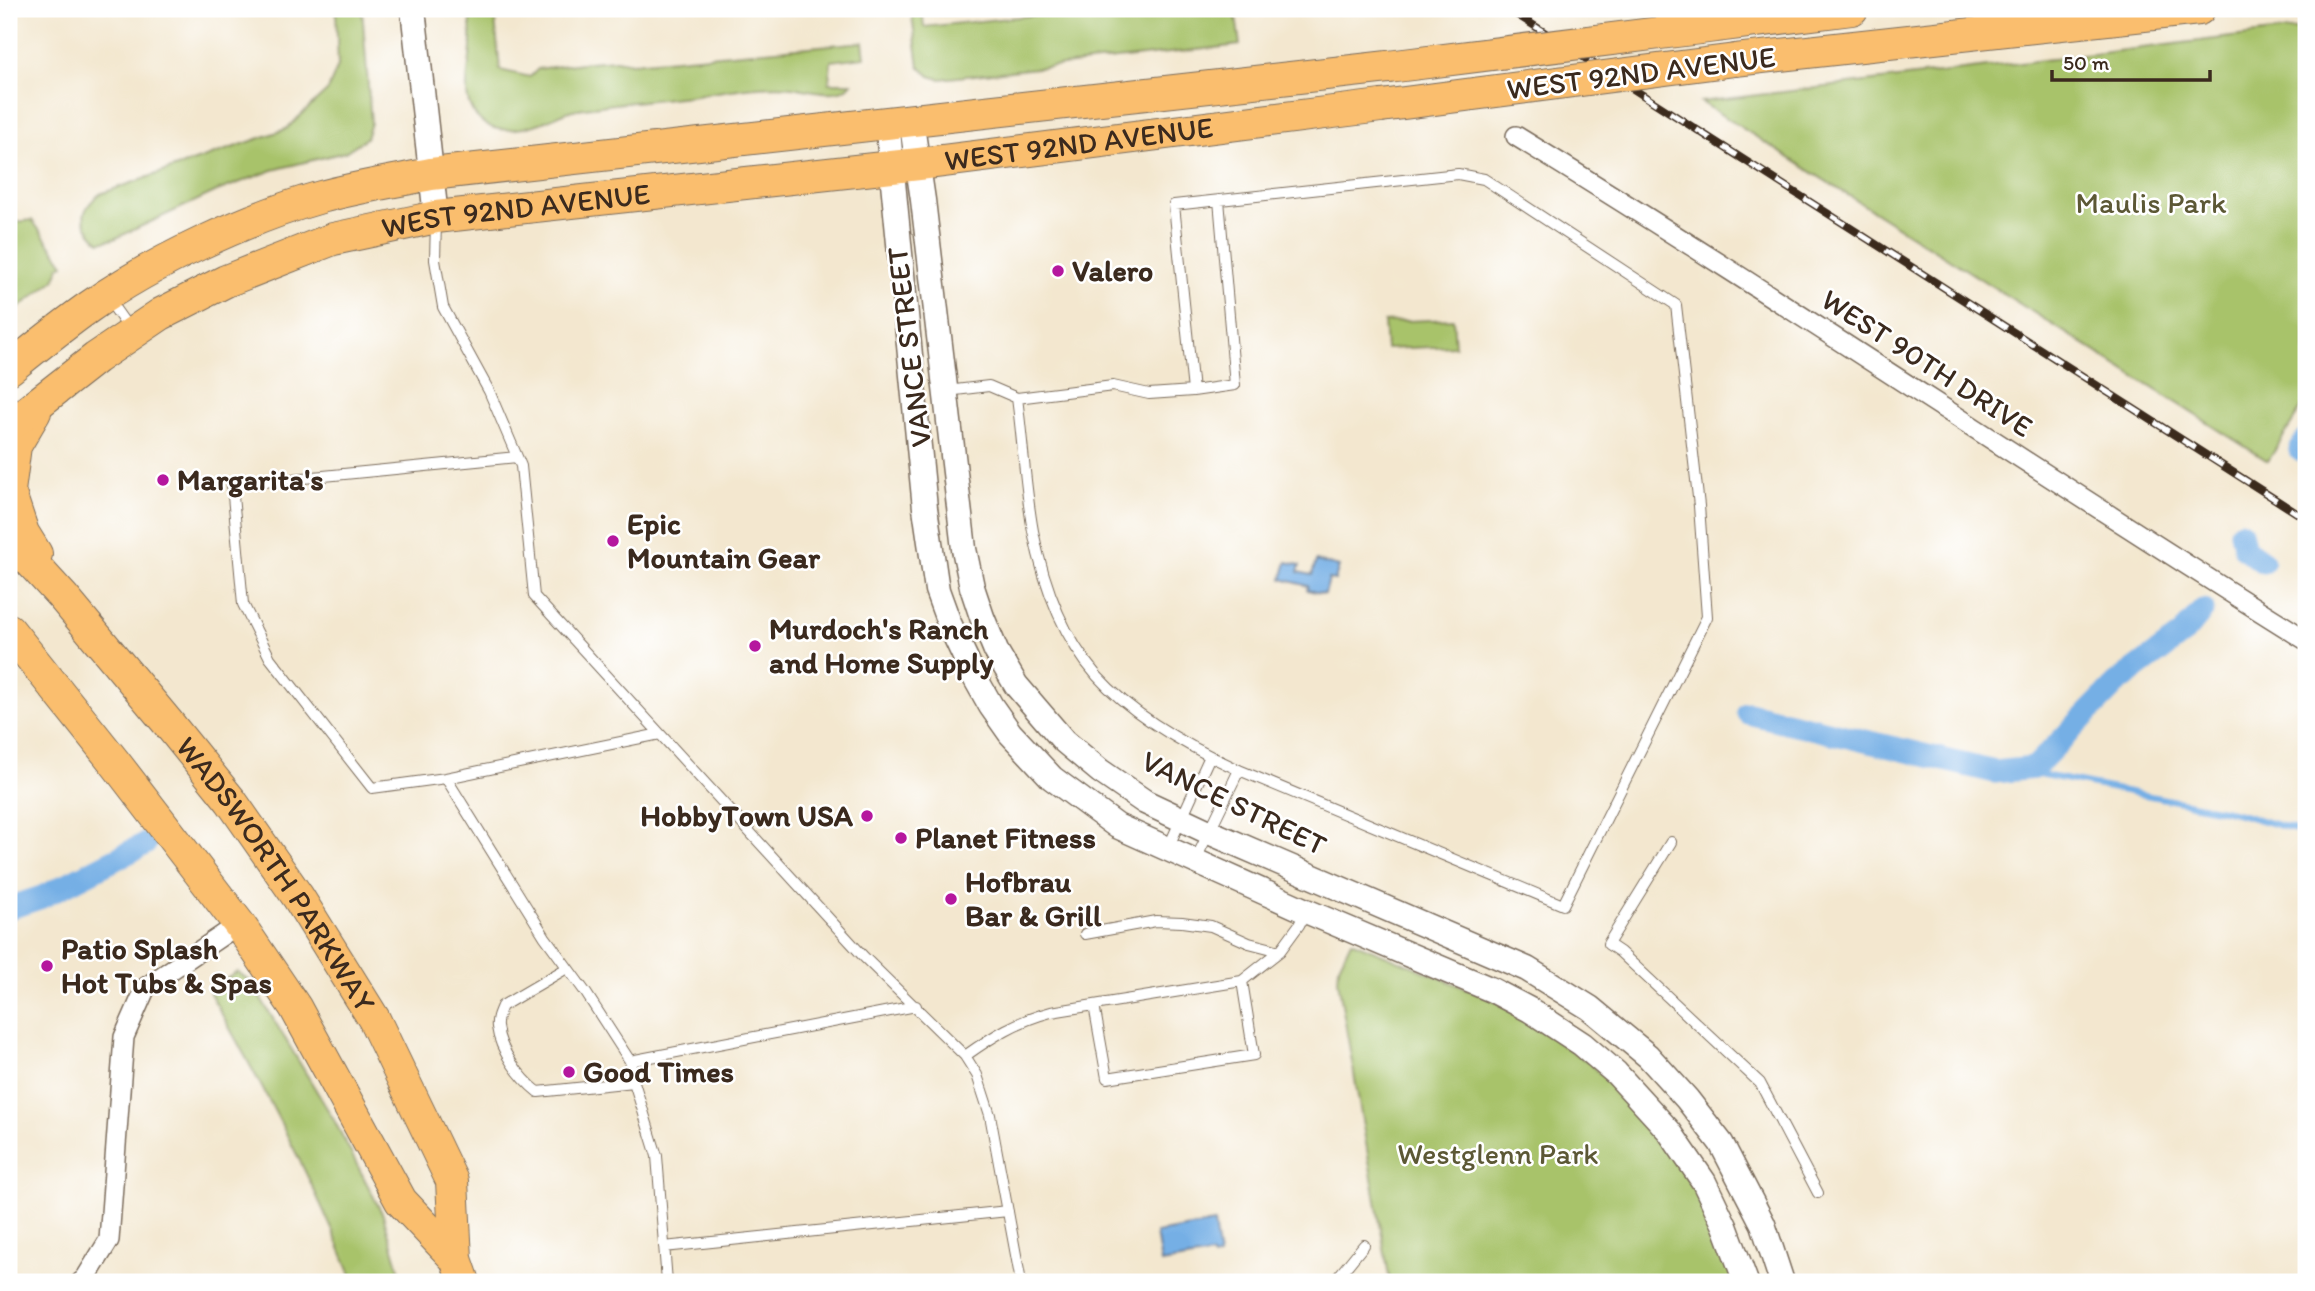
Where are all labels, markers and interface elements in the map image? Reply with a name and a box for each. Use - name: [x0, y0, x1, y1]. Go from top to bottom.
- street label: WEST 92ND AVENUE: [1504, 38, 1777, 107]
- scale bar: [2052, 38, 2210, 82]
- text: 50 m: [2063, 50, 2110, 75]
- street label: WEST 92ND AVENUE: [942, 108, 1215, 179]
- street label: WEST 92ND AVENUE: [378, 175, 652, 246]
- park label: Maulis Park: [2075, 184, 2227, 221]
- street label: VANCE STREET: [878, 245, 939, 449]
- place label: Valero: [1072, 252, 1153, 289]
- marker: Valero: [1050, 263, 1066, 279]
- street label: WEST 90TH DRIVE: [1815, 280, 2040, 445]
- place label: Margarita's: [177, 461, 324, 498]
- marker: Margarita's: [155, 472, 171, 488]
- place label: Epic Mountain Gear: [627, 505, 821, 576]
- marker: Epic Mountain Gear: [605, 533, 621, 549]
- place label: Murdoch's Ranch and Home Supply: [769, 610, 994, 681]
- marker: Murdoch's Ranch and Home Supply: [747, 638, 763, 654]
- street label: WADSWORTH PARKWAY: [168, 729, 384, 1019]
- street label: VANCE STREET: [1136, 742, 1333, 863]
- place label: HobbyTown USA: [640, 797, 854, 834]
- marker: HobbyTown USA: [859, 808, 875, 824]
- place label: Planet Fitness: [915, 819, 1096, 856]
- marker: Planet Fitness: [893, 830, 909, 846]
- place label: Hofbrau Bar & Grill: [965, 863, 1102, 934]
- marker: Hofbrau Bar & Grill: [943, 891, 959, 907]
- place label: Patio Splash Hot Tubs & Spas: [61, 930, 272, 1001]
- marker: Patio Splash Hot Tubs & Spas: [39, 958, 55, 974]
- place label: Good Times: [583, 1053, 734, 1090]
- marker: Good Times: [561, 1064, 577, 1080]
- park label: Westglenn Park: [1397, 1135, 1599, 1172]

